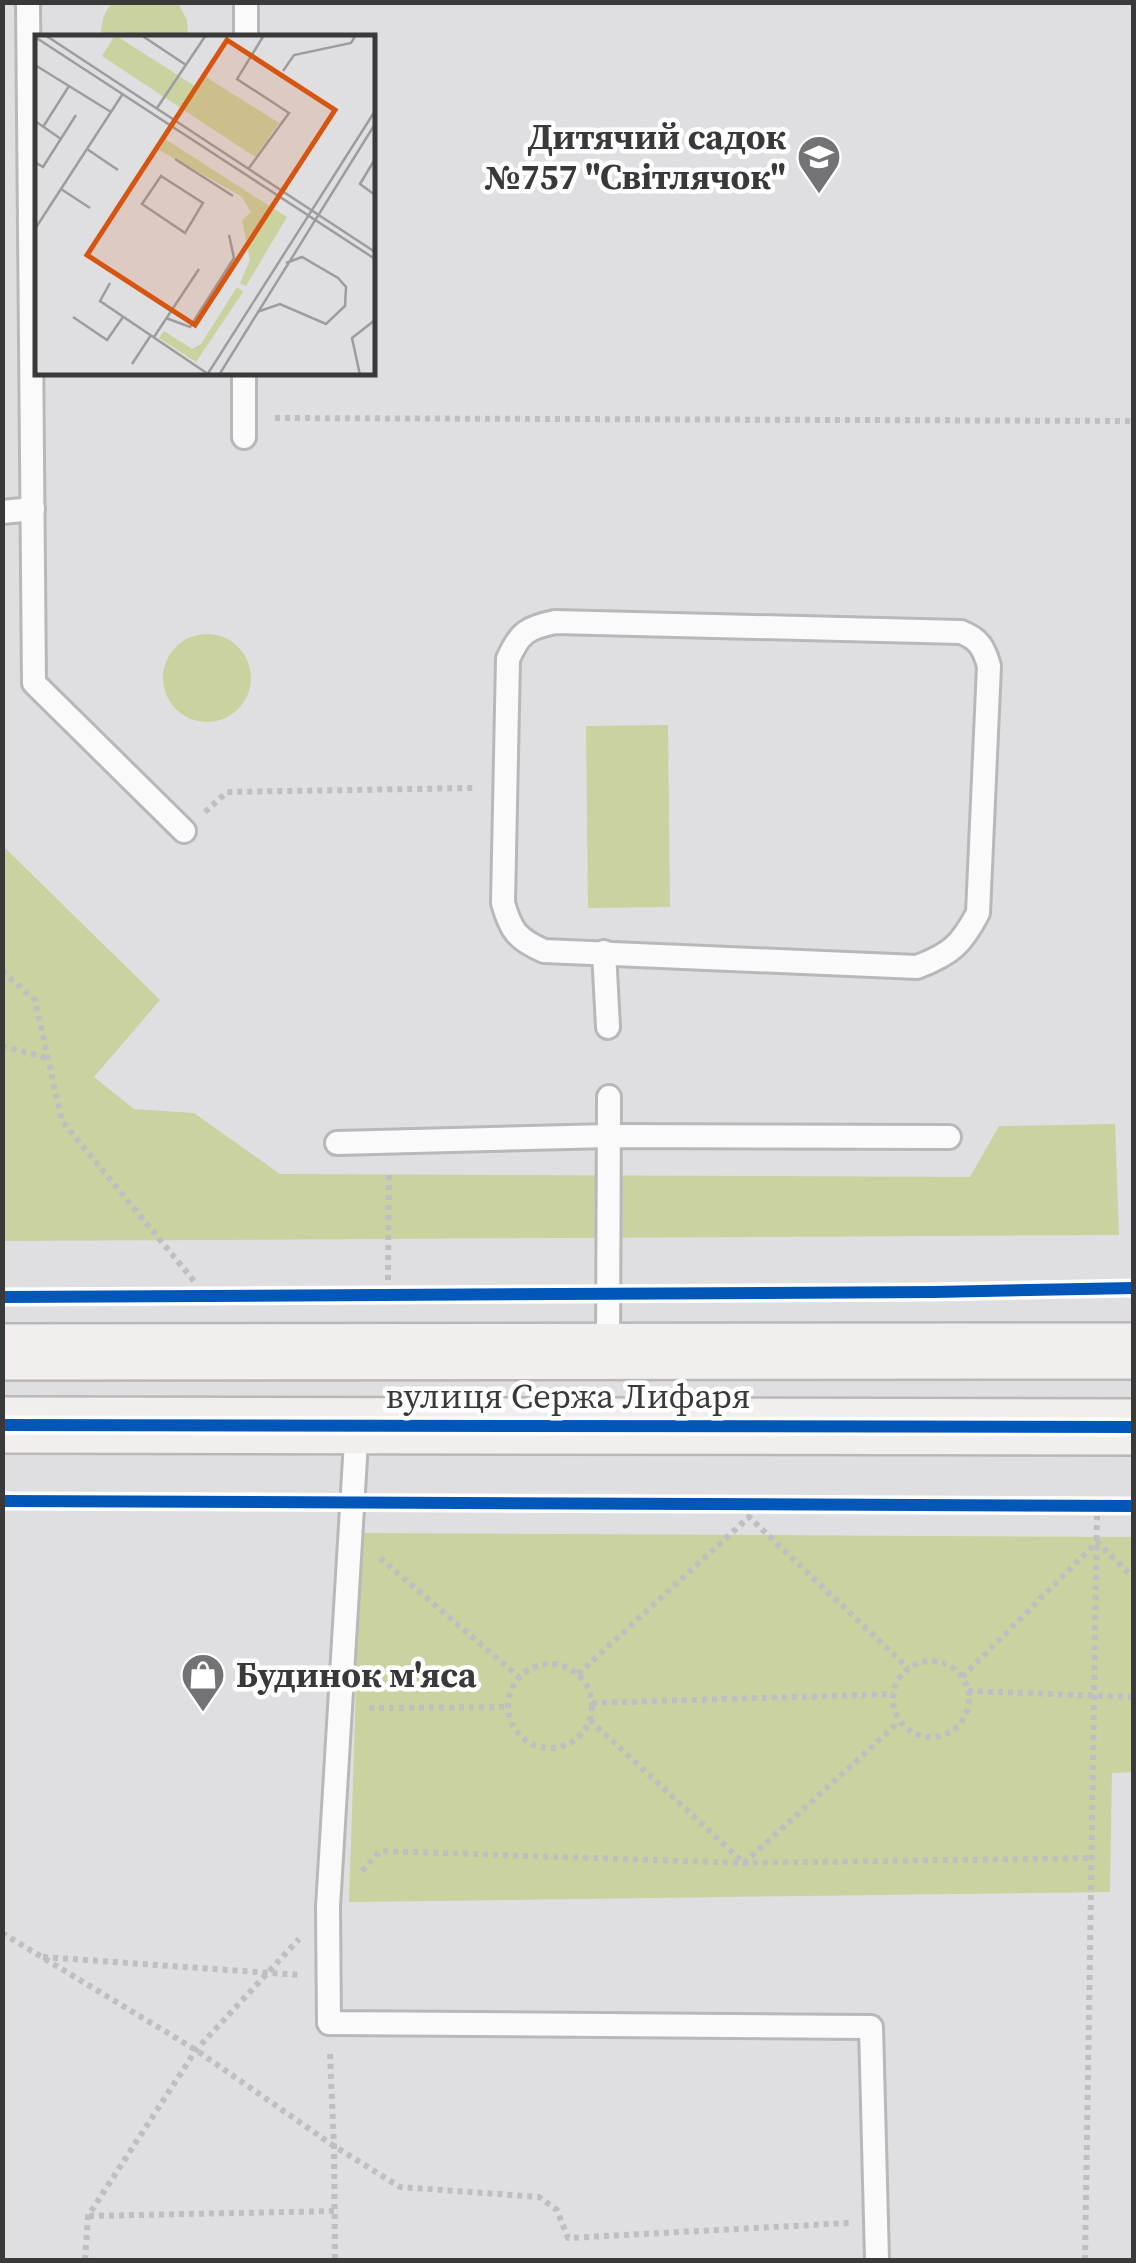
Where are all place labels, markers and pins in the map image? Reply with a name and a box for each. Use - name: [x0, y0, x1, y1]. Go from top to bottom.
- place label: Дитячий садок №757 "Світлячок": [484, 113, 786, 201]
- school or university icon: Дитячий садок №757 "Світлячок": [796, 134, 842, 195]
- place label: Будинок м'яса: [236, 1651, 477, 1699]
- shop icon: Будинок м'яса: [180, 1652, 226, 1713]

